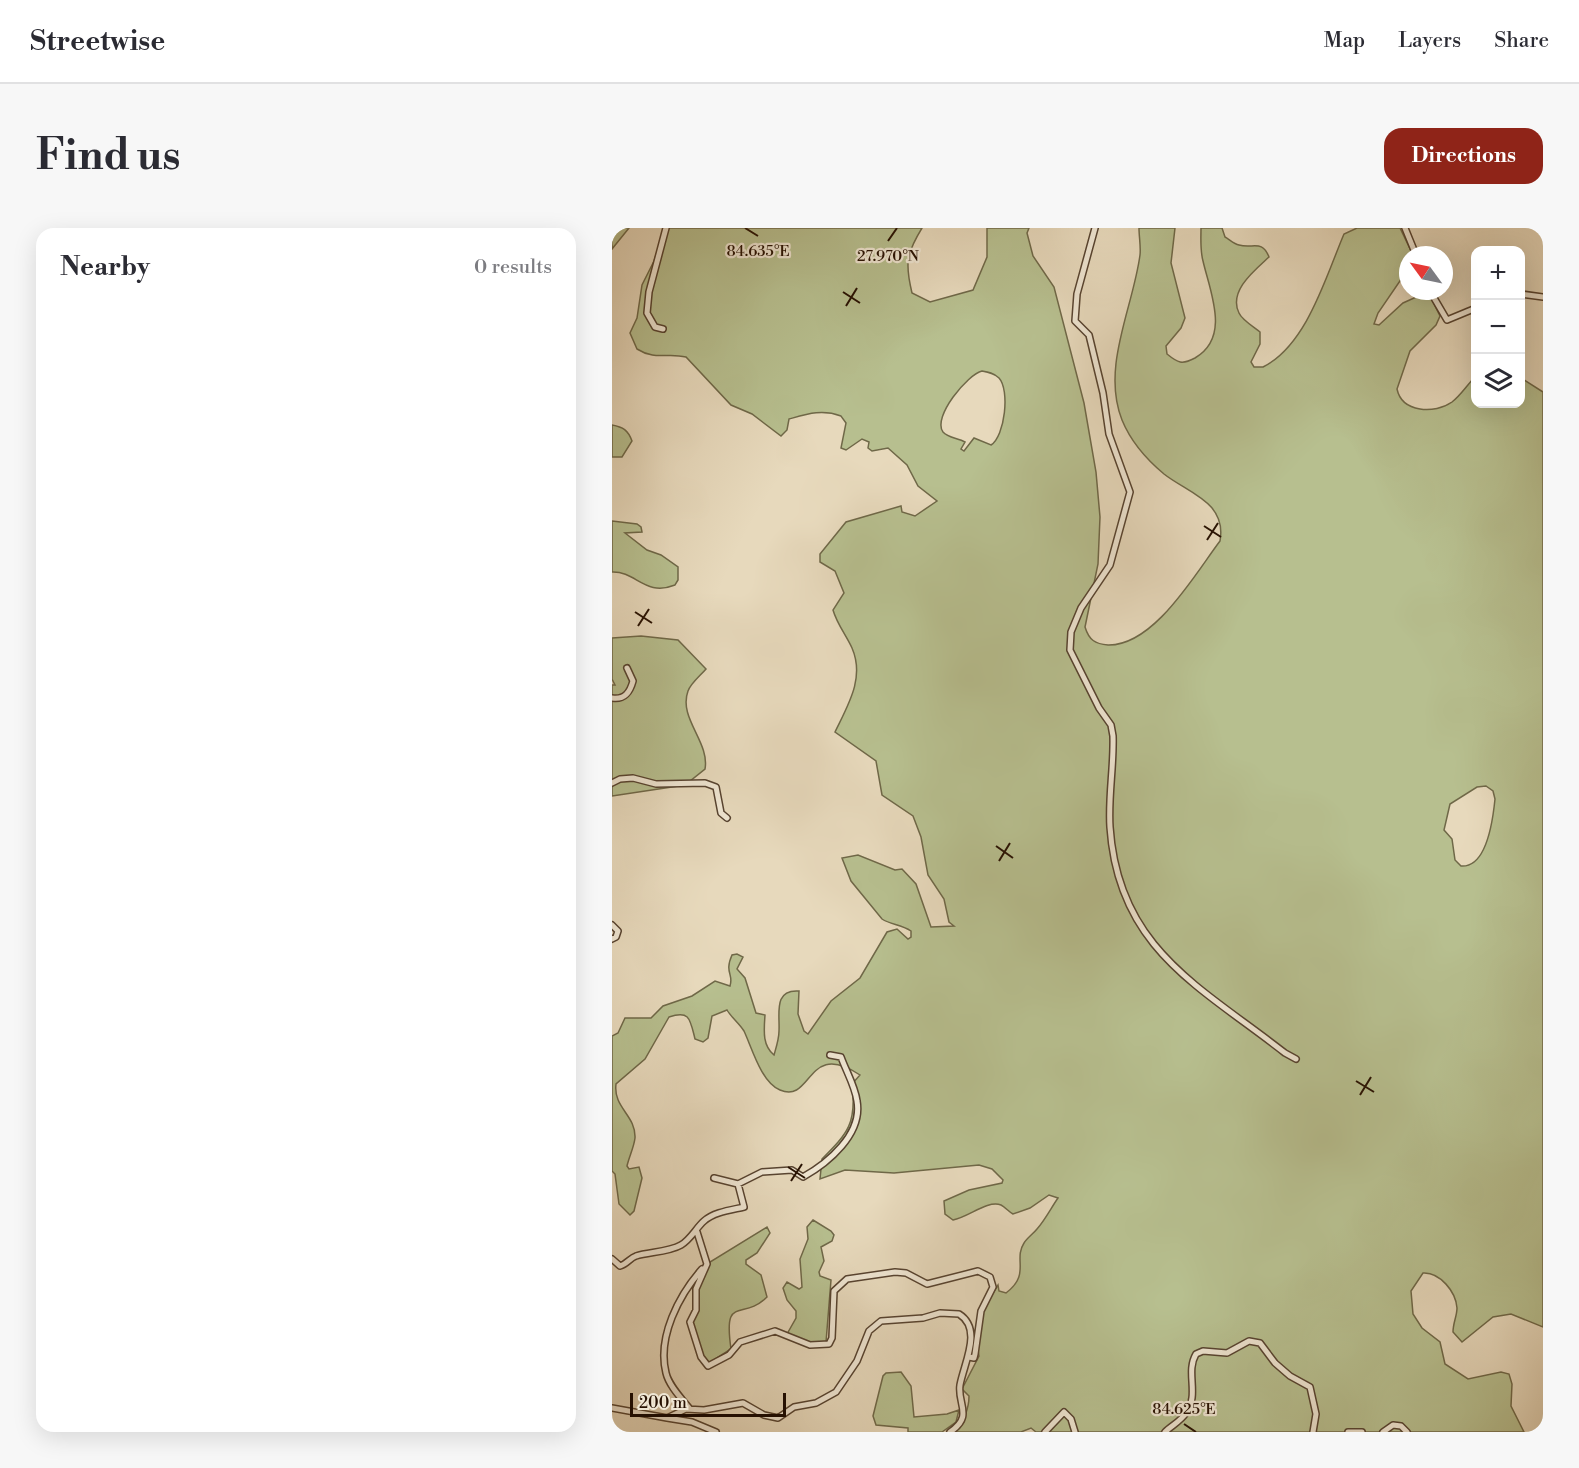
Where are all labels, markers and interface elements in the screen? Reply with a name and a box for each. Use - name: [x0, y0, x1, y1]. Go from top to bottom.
- text: Streetwise: [30, 24, 165, 59]
- text: Map: [1324, 28, 1365, 54]
- text: Layers: [1398, 28, 1461, 54]
- text: Share: [1494, 28, 1549, 54]
- button: Directions: [1384, 128, 1543, 184]
- text: Find us: [36, 130, 180, 183]
- text: 84.635°E: [726, 242, 790, 261]
- north arrow: [1399, 246, 1453, 300]
- map controls: [1471, 246, 1525, 408]
- button: +: [1471, 246, 1525, 300]
- text: 27.970°N: [857, 247, 919, 266]
- text: Nearby: [60, 251, 150, 283]
- text: 0 results: [474, 255, 552, 280]
- button: −: [1471, 300, 1525, 354]
- button: layers: [1471, 354, 1525, 408]
- scale bar: [630, 1390, 786, 1418]
- text: 200 m: [639, 1393, 687, 1413]
- text: 84.625°E: [1152, 1400, 1216, 1419]

